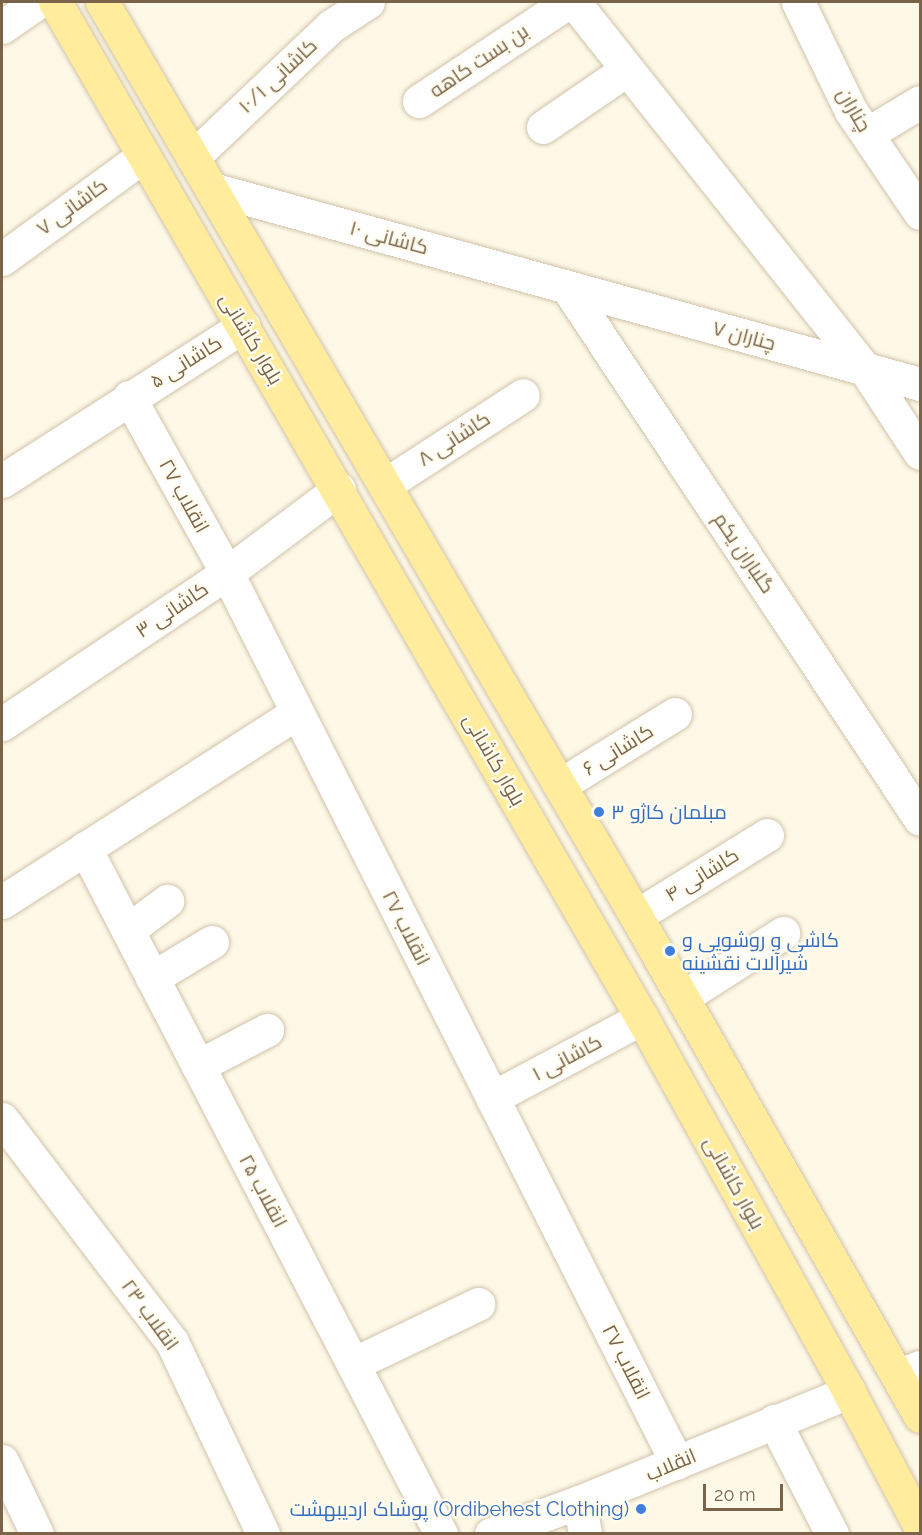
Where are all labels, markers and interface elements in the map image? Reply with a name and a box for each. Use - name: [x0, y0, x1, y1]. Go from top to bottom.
- street label: بن بست کاهه: [425, 19, 533, 103]
- street label: ۱۰/۱ کاشانی: [234, 34, 322, 118]
- street label: چناران: [832, 84, 876, 136]
- street label: ۷ کاشانی: [32, 173, 112, 241]
- street label: ۱۰ کاشانی: [347, 216, 431, 260]
- street label: بلوار کاشانی: [214, 289, 288, 389]
- street label: چناران ۷: [710, 316, 778, 356]
- street label: ۵ کاشانی: [146, 331, 226, 393]
- street label: ۸ کاشانی: [413, 407, 495, 471]
- street label: انقلاب ۲۷: [154, 455, 214, 537]
- street label: گلباران یکم: [708, 508, 780, 598]
- street label: ۳ کاشانی: [131, 577, 213, 643]
- street label: بلوار کاشانی: [458, 710, 530, 810]
- street label: ۶ کاشانی: [578, 719, 658, 781]
- place label: مبلمان کاژو ۳: [611, 800, 727, 824]
- marker: مبلمان کاژو ۳: [592, 805, 606, 819]
- street label: ۴ کاشانی: [661, 843, 743, 907]
- street label: انقلاب ۲۷: [377, 887, 435, 969]
- place label: کاشی و روشویی و شیرآلات نقشینه: [682, 928, 839, 975]
- marker: کاشی و روشویی و شیرآلات نقشینه: [663, 944, 677, 958]
- street label: ۱ کاشانی: [528, 1030, 606, 1086]
- street label: بلوار کاشانی: [699, 1132, 769, 1234]
- street label: انقلاب ۲۵: [234, 1150, 292, 1232]
- street label: انقلاب ۲۳: [116, 1275, 184, 1355]
- street label: انقلاب ۲۷: [597, 1321, 655, 1403]
- street label: انقلاب: [642, 1444, 700, 1486]
- scale bar: [706, 1472, 786, 1510]
- text: 20 m: [714, 1484, 756, 1505]
- place label: پوشاک اردیبهشت (Ordibehest Clothing): [290, 1497, 629, 1521]
- marker: پوشاک اردیبهشت (Ordibehest Clothing): [634, 1502, 648, 1516]

